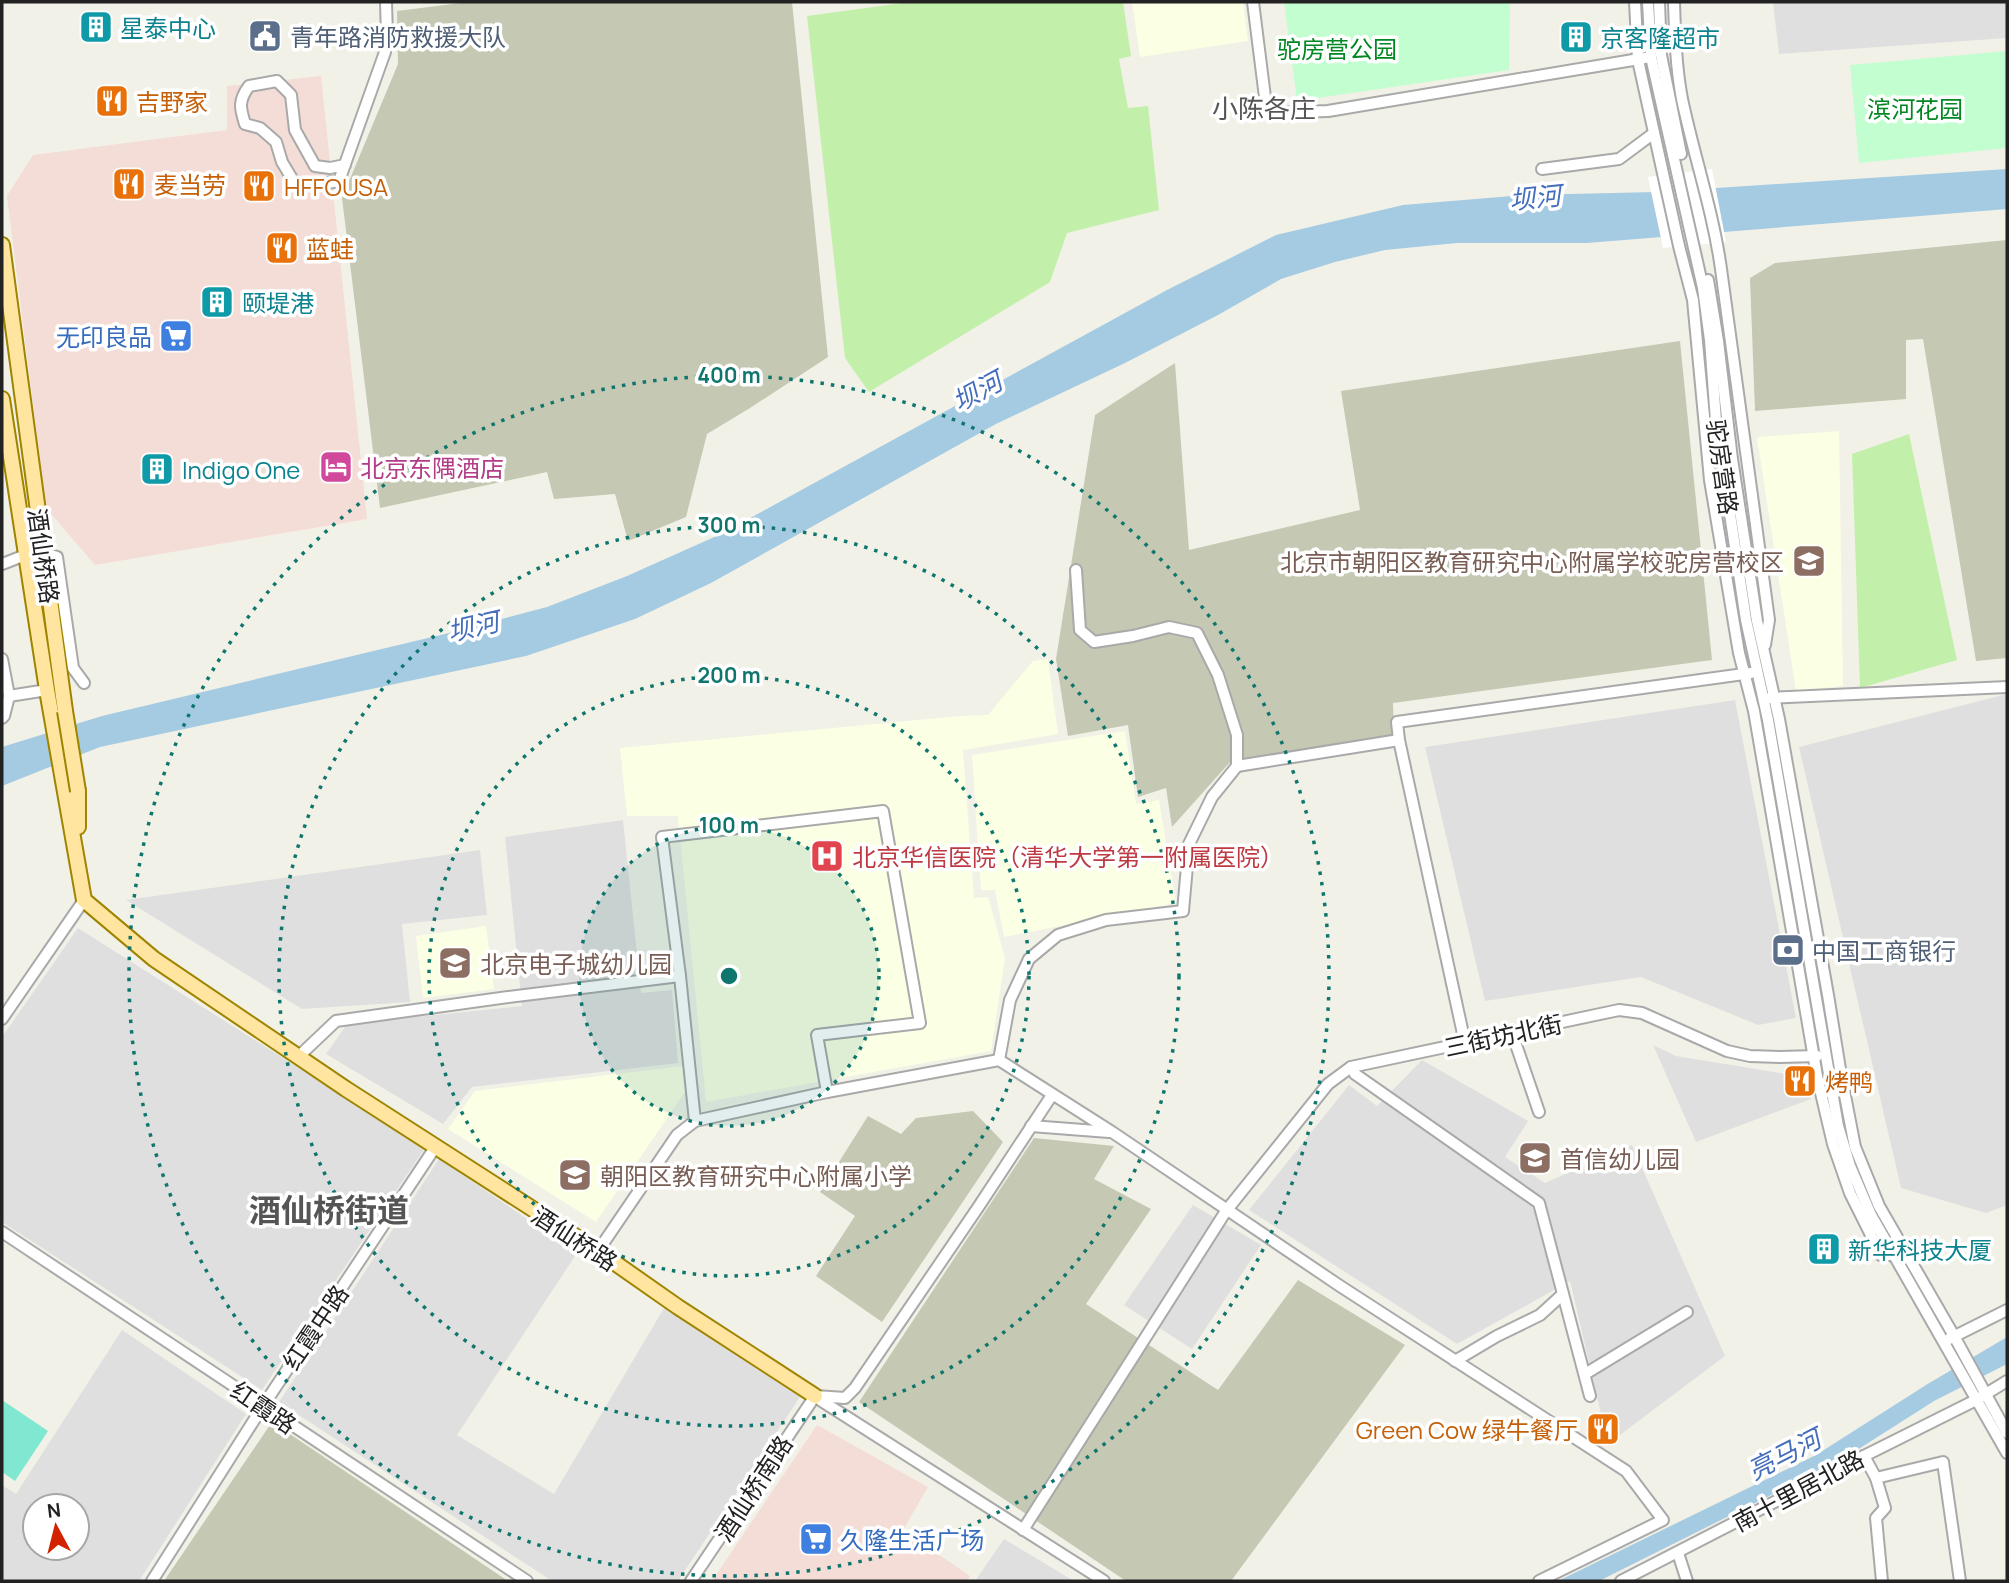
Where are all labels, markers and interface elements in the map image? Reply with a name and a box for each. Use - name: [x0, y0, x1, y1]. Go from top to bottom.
- building icon: 星泰中心: [77, 8, 115, 46]
- place label: 星泰中心: [120, 11, 216, 44]
- public building icon: 青年路消防救援大队: [246, 17, 284, 55]
- building icon: 京客隆超市: [1557, 18, 1595, 56]
- place label: 青年路消防救援大队: [290, 20, 506, 53]
- place label: 京客隆超市: [1600, 21, 1720, 54]
- park label: 驼房营公园: [1277, 32, 1397, 65]
- restaurant icon: 吉野家: [93, 82, 131, 120]
- place label: 吉野家: [136, 85, 208, 118]
- district label: 小陈各庄: [1212, 90, 1316, 126]
- park label: 滨河花园: [1867, 92, 1963, 125]
- restaurant icon: 麦当劳: [110, 165, 148, 203]
- restaurant icon: HFFOUSA: [240, 167, 278, 205]
- place label: 麦当劳: [154, 168, 226, 201]
- place label: HFFOUSA: [284, 170, 388, 203]
- water label: 坝河: [1507, 176, 1568, 218]
- restaurant icon: 蓝蛙: [263, 229, 301, 267]
- place label: 蓝蛙: [306, 232, 354, 265]
- building icon: 颐堤港: [198, 283, 236, 321]
- place label: 颐堤港: [242, 286, 314, 319]
- supermarket icon: 无印良品: [157, 317, 195, 355]
- place label: 无印良品: [56, 320, 152, 353]
- water label: 坝河: [946, 360, 1013, 419]
- text: 400 m: [697, 361, 761, 389]
- street label: 驼房营路: [1700, 417, 1746, 517]
- hotel icon: 北京东隅酒店: [317, 448, 355, 486]
- building icon: Indigo One: [138, 450, 176, 488]
- place label: 北京东隅酒店: [360, 451, 504, 484]
- place label: Indigo One: [182, 453, 300, 486]
- street label: 酒仙桥路: [21, 506, 67, 606]
- text: 300 m: [698, 511, 760, 539]
- school or university icon: 北京市朝阳区教育研究中心附属学校驼房营校区: [1790, 542, 1828, 580]
- place label: 北京市朝阳区教育研究中心附属学校驼房营校区: [1280, 545, 1784, 578]
- water label: 坝河: [444, 601, 507, 649]
- text: 200 m: [697, 661, 761, 689]
- text: 100 m: [699, 811, 759, 839]
- hospital icon: 北京华信医院（清华大学第一附属医院）: [808, 837, 846, 875]
- place label: 北京华信医院（清华大学第一附属医院）: [852, 840, 1284, 873]
- bank icon: 中国工商银行: [1769, 931, 1807, 969]
- place label: 中国工商银行: [1812, 934, 1956, 967]
- school or university icon: 北京电子城幼儿园: [436, 944, 474, 982]
- place label: 北京电子城幼儿园: [480, 947, 672, 980]
- centre of rings: [717, 964, 741, 988]
- street label: 三街坊北街: [1441, 1006, 1565, 1064]
- restaurant icon: 烤鸭: [1781, 1062, 1819, 1100]
- place label: 烤鸭: [1825, 1065, 1873, 1098]
- school or university icon: 首信幼儿园: [1516, 1139, 1554, 1177]
- place label: 首信幼儿园: [1560, 1142, 1680, 1175]
- school or university icon: 朝阳区教育研究中心附属小学: [556, 1156, 594, 1194]
- place label: 朝阳区教育研究中心附属小学: [600, 1159, 912, 1192]
- district label: 酒仙桥街道: [249, 1188, 409, 1232]
- street label: 酒仙桥路: [526, 1198, 624, 1278]
- building icon: 新华科技大厦: [1805, 1230, 1843, 1268]
- place label: 新华科技大厦: [1848, 1233, 1992, 1266]
- street label: 红霞中路: [274, 1278, 356, 1376]
- street label: 红霞路: [225, 1373, 303, 1441]
- restaurant icon: Green Cow 绿牛餐厅: [1584, 1410, 1622, 1448]
- place label: Green Cow 绿牛餐厅: [1356, 1413, 1578, 1446]
- water label: 亮马河: [1741, 1418, 1831, 1488]
- street label: 酒仙桥南路: [706, 1429, 800, 1547]
- street label: 南十里居北路: [1727, 1442, 1869, 1538]
- north arrow: [21, 1492, 91, 1562]
- text: N: [46, 1496, 62, 1524]
- supermarket icon: 久隆生活广场: [797, 1520, 835, 1558]
- place label: 久隆生活广场: [840, 1523, 984, 1556]

